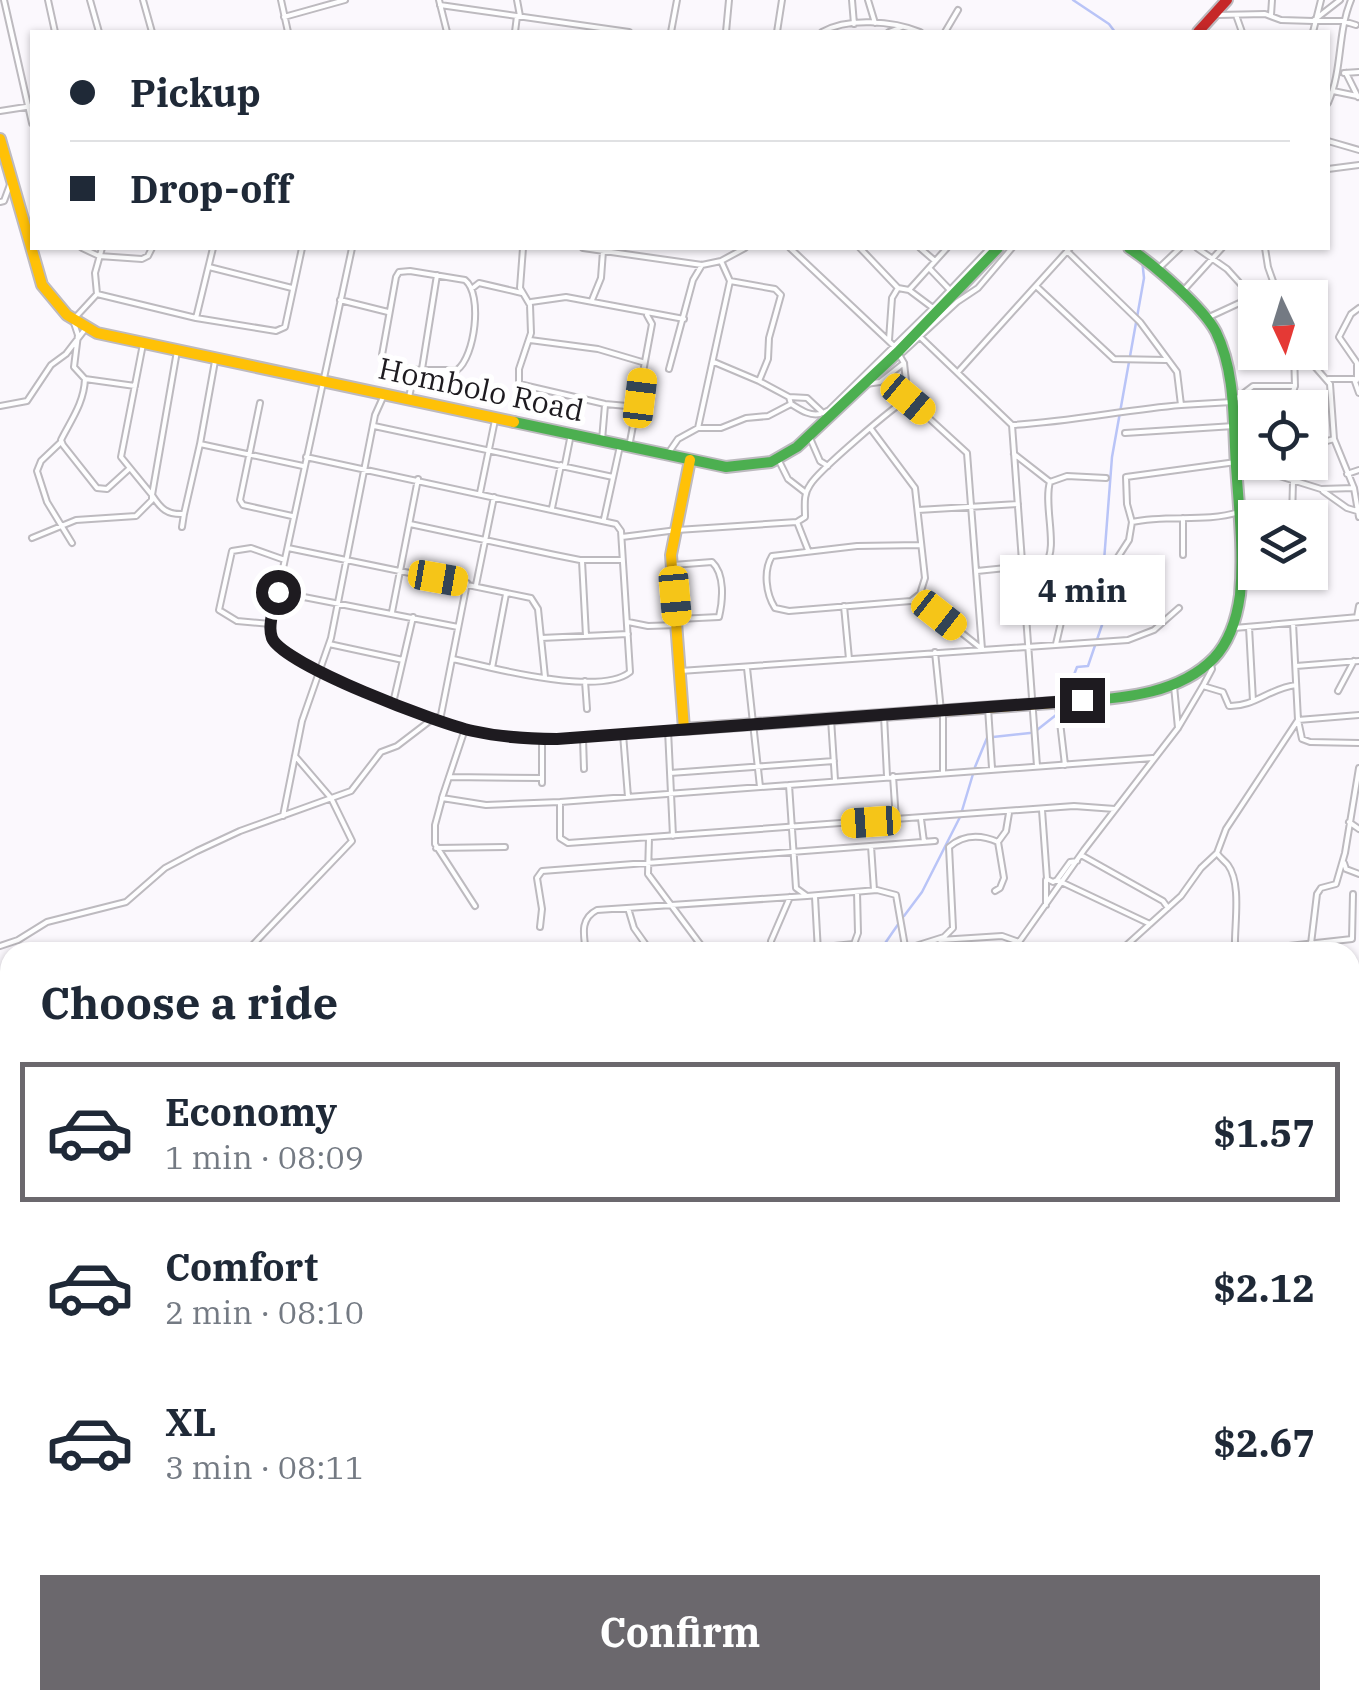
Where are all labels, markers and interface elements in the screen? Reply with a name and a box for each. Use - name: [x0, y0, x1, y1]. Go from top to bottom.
- text: Pickup: [130, 68, 261, 117]
- text: Drop-off: [130, 164, 292, 213]
- north arrow: [1238, 280, 1328, 370]
- map controls: [1238, 280, 1328, 590]
- street label: Hombolo Road: [375, 348, 587, 429]
- car: [621, 366, 659, 430]
- car: [875, 368, 941, 430]
- button: locate: [1238, 390, 1328, 480]
- button: layers: [1238, 500, 1328, 590]
- callout: 4 min: [1000, 555, 1164, 625]
- car: [406, 558, 470, 598]
- car: [657, 565, 693, 627]
- text: 4 min: [1038, 569, 1127, 611]
- route start: [256, 570, 301, 615]
- car: [906, 585, 972, 645]
- route end: [1060, 678, 1105, 723]
- car: [840, 805, 902, 839]
- text: Choose a ride: [40, 973, 338, 1031]
- icon: car: [45, 1087, 135, 1177]
- text: Economy: [165, 1087, 337, 1136]
- text: $1.57: [1213, 1108, 1315, 1157]
- text: 1 min · 08:09: [165, 1136, 364, 1178]
- icon: car: [45, 1242, 135, 1332]
- text: Comfort: [165, 1242, 318, 1291]
- text: $2.12: [1213, 1263, 1315, 1312]
- text: 2 min · 08:10: [165, 1291, 364, 1333]
- icon: car: [45, 1397, 135, 1487]
- text: XL: [165, 1397, 216, 1446]
- text: $2.67: [1213, 1418, 1315, 1467]
- text: 3 min · 08:11: [165, 1446, 364, 1488]
- button: Confirm: [40, 1575, 1320, 1690]

